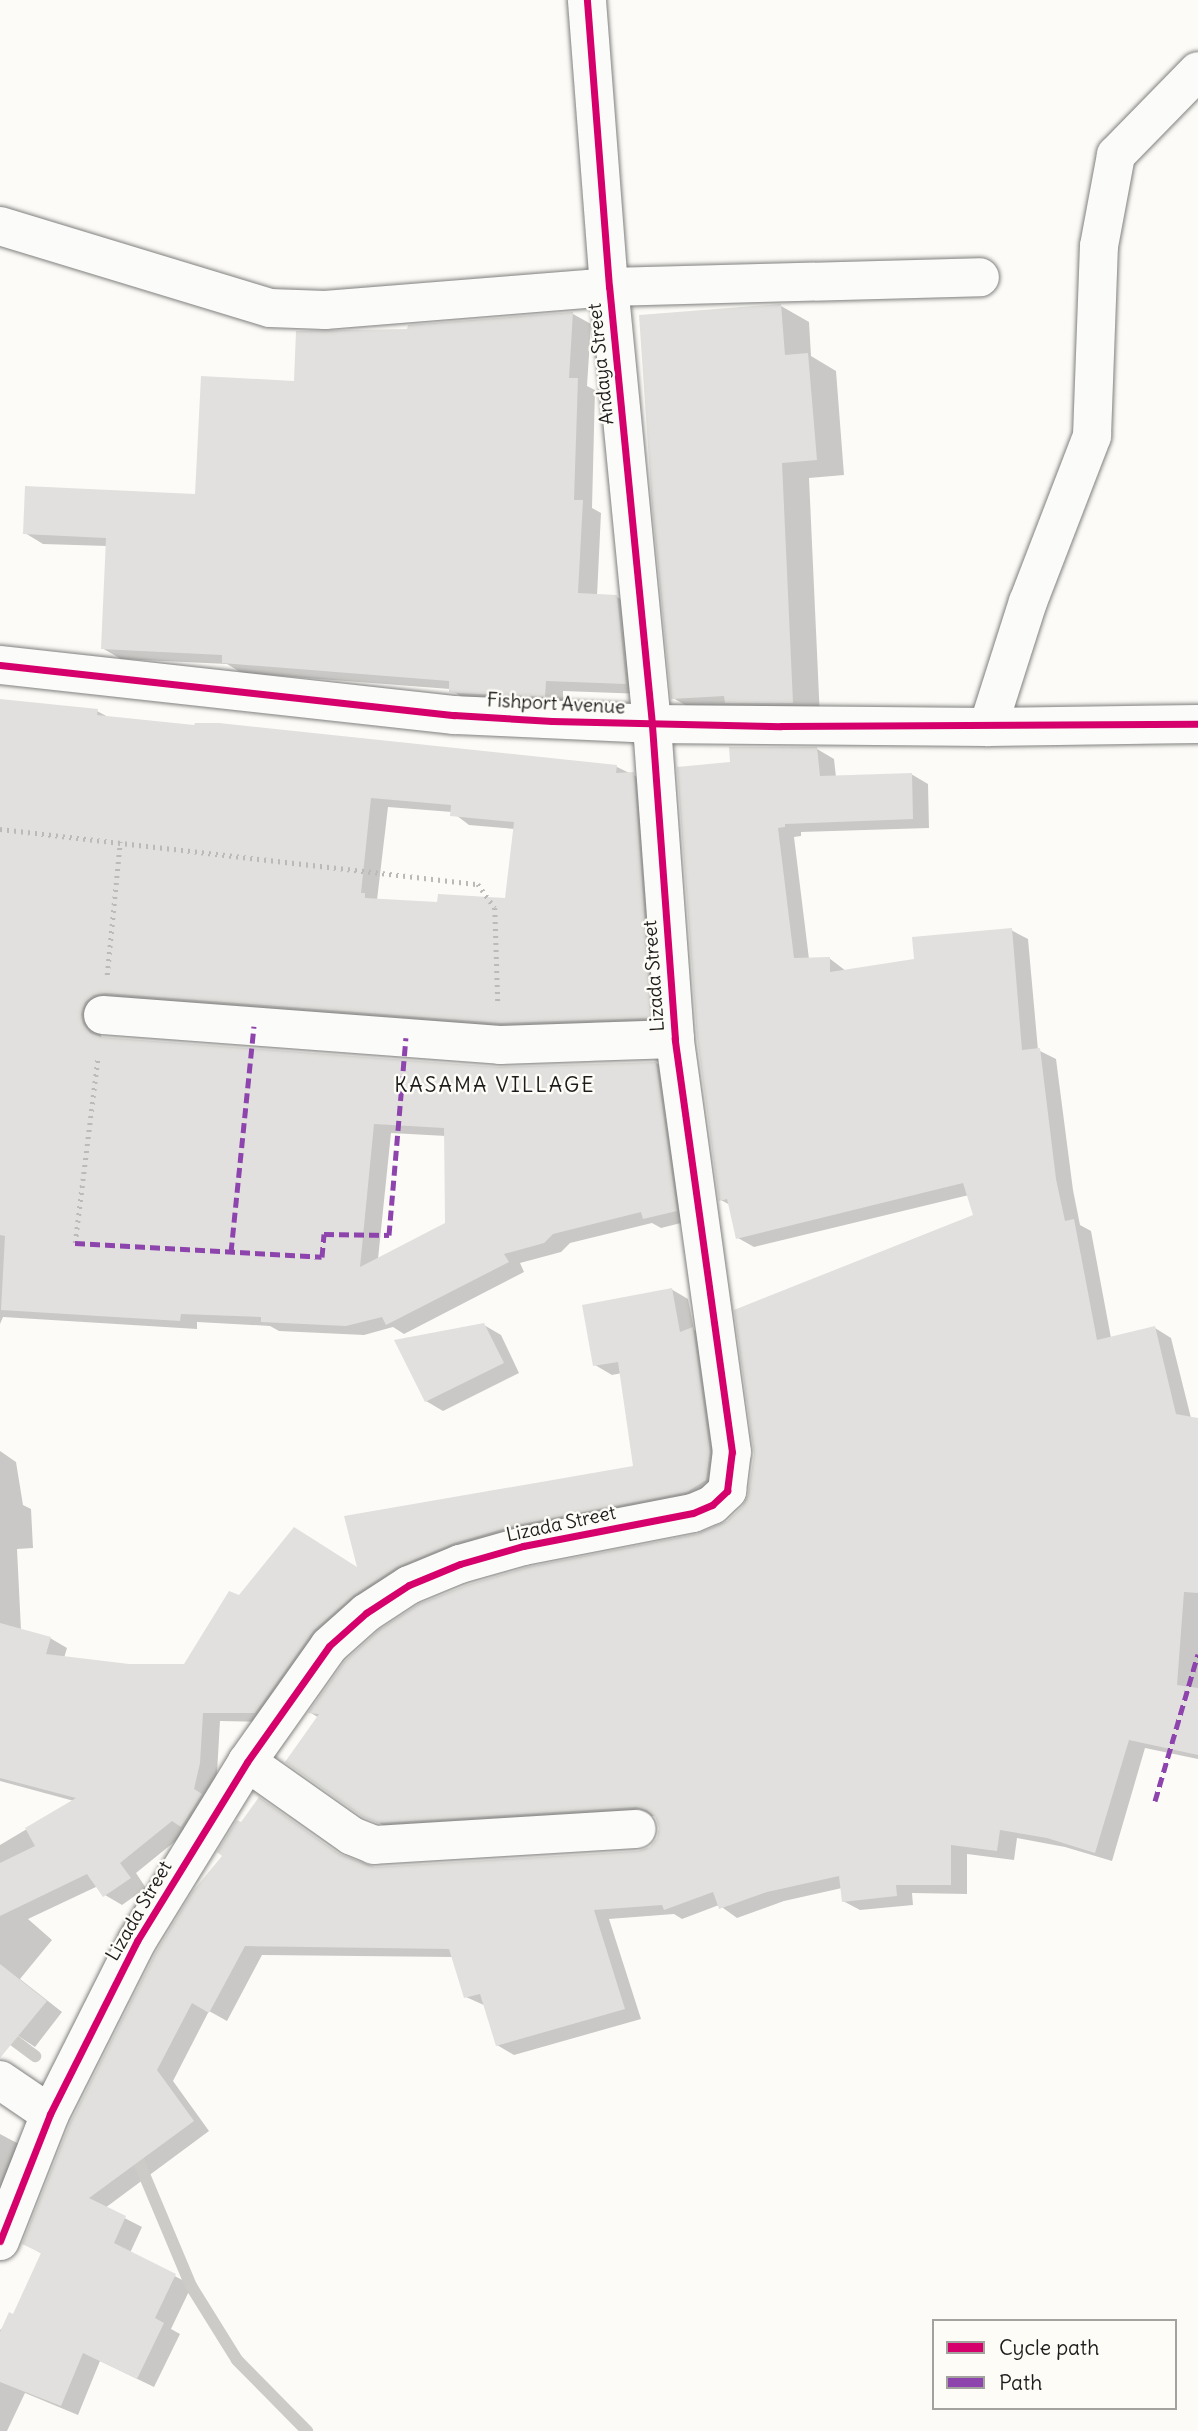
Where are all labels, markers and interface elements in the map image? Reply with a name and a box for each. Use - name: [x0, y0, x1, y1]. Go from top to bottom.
- street label: Andaya Street: [583, 302, 619, 426]
- street label: Fishport Avenue: [486, 689, 626, 719]
- street label: Lizada Street: [639, 920, 669, 1032]
- district label: KASAMA VILLAGE: [396, 1072, 594, 1098]
- street label: Lizada Street: [504, 1501, 618, 1547]
- street label: Lizada Street: [101, 1857, 177, 1965]
- legend: [932, 2319, 1177, 2410]
- text: Cycle path: [999, 2334, 1099, 2361]
- text: Path: [999, 2369, 1042, 2396]

